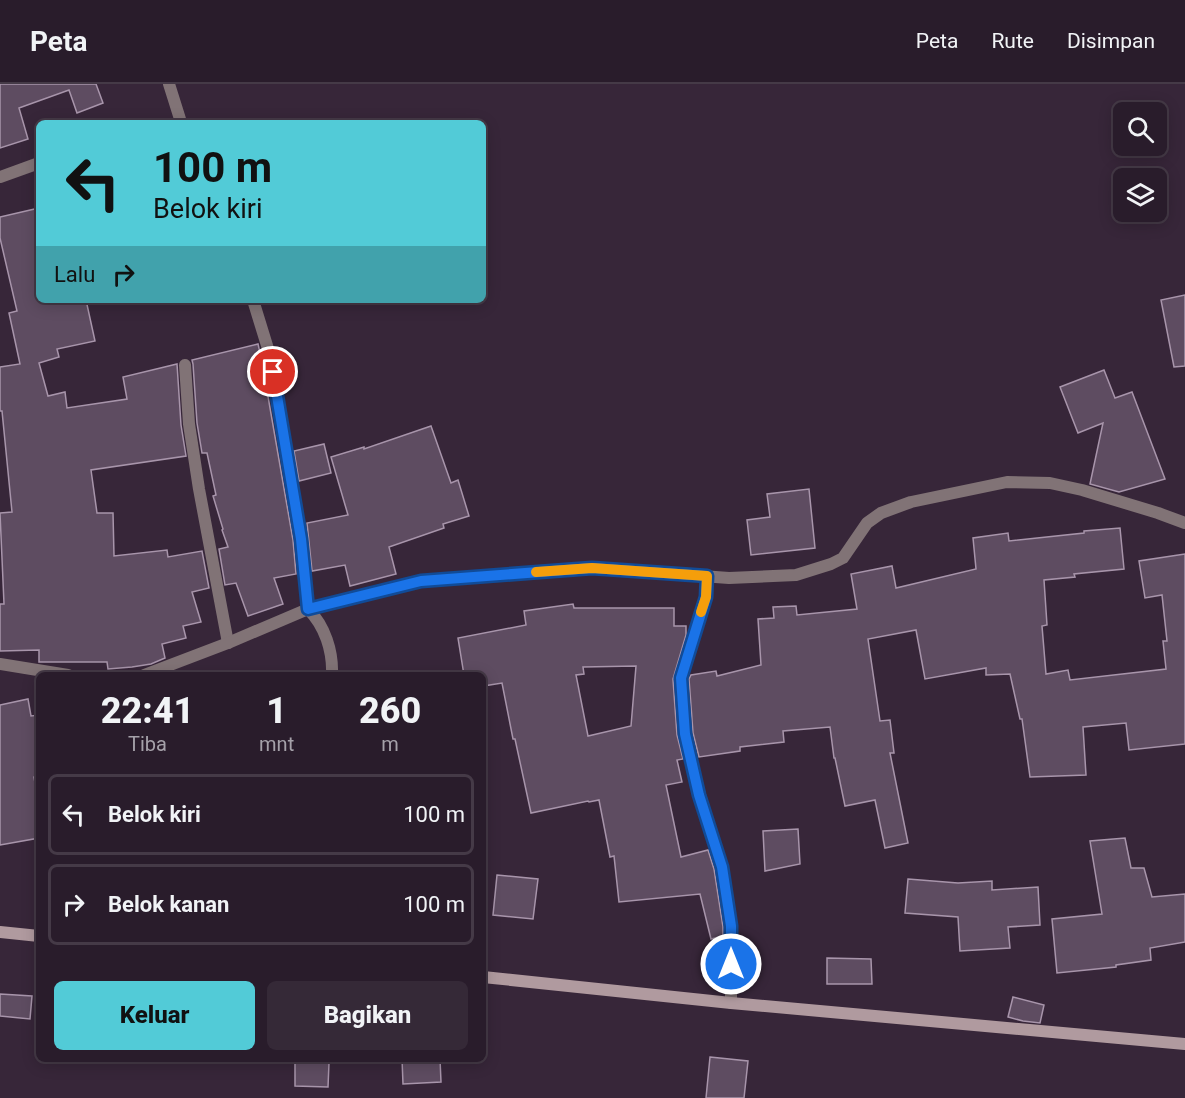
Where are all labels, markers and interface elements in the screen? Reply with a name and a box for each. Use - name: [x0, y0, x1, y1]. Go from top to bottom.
- text: Peta: [30, 25, 87, 58]
- text: Peta: [916, 29, 958, 53]
- text: Rute: [991, 29, 1034, 53]
- text: Disimpan: [1067, 29, 1155, 53]
- map controls: [1113, 102, 1167, 222]
- button: search: [1113, 102, 1167, 156]
- text: 100 m: [153, 143, 272, 192]
- icon: left: [54, 144, 132, 222]
- button: layers: [1113, 168, 1167, 222]
- text: Belok kiri: [153, 193, 262, 225]
- icon: right: [107, 258, 140, 291]
- text: Lalu: [54, 262, 95, 287]
- pin: [247, 346, 298, 397]
- icon: arrive: [256, 355, 289, 388]
- text: 22:41: [101, 690, 194, 732]
- text: 1: [266, 690, 287, 732]
- text: 260: [359, 690, 421, 732]
- text: Tiba: [128, 732, 167, 756]
- text: mnt: [259, 732, 294, 756]
- text: m: [381, 732, 399, 756]
- icon: left: [57, 798, 90, 831]
- text: Belok kiri: [108, 802, 201, 827]
- text: 100 m: [403, 802, 465, 827]
- icon: right: [57, 888, 90, 921]
- text: Belok kanan: [108, 892, 229, 917]
- text: 100 m: [403, 892, 465, 917]
- position arrow: [699, 932, 763, 996]
- button: Keluar: [54, 981, 255, 1050]
- button: Bagikan: [267, 981, 468, 1050]

